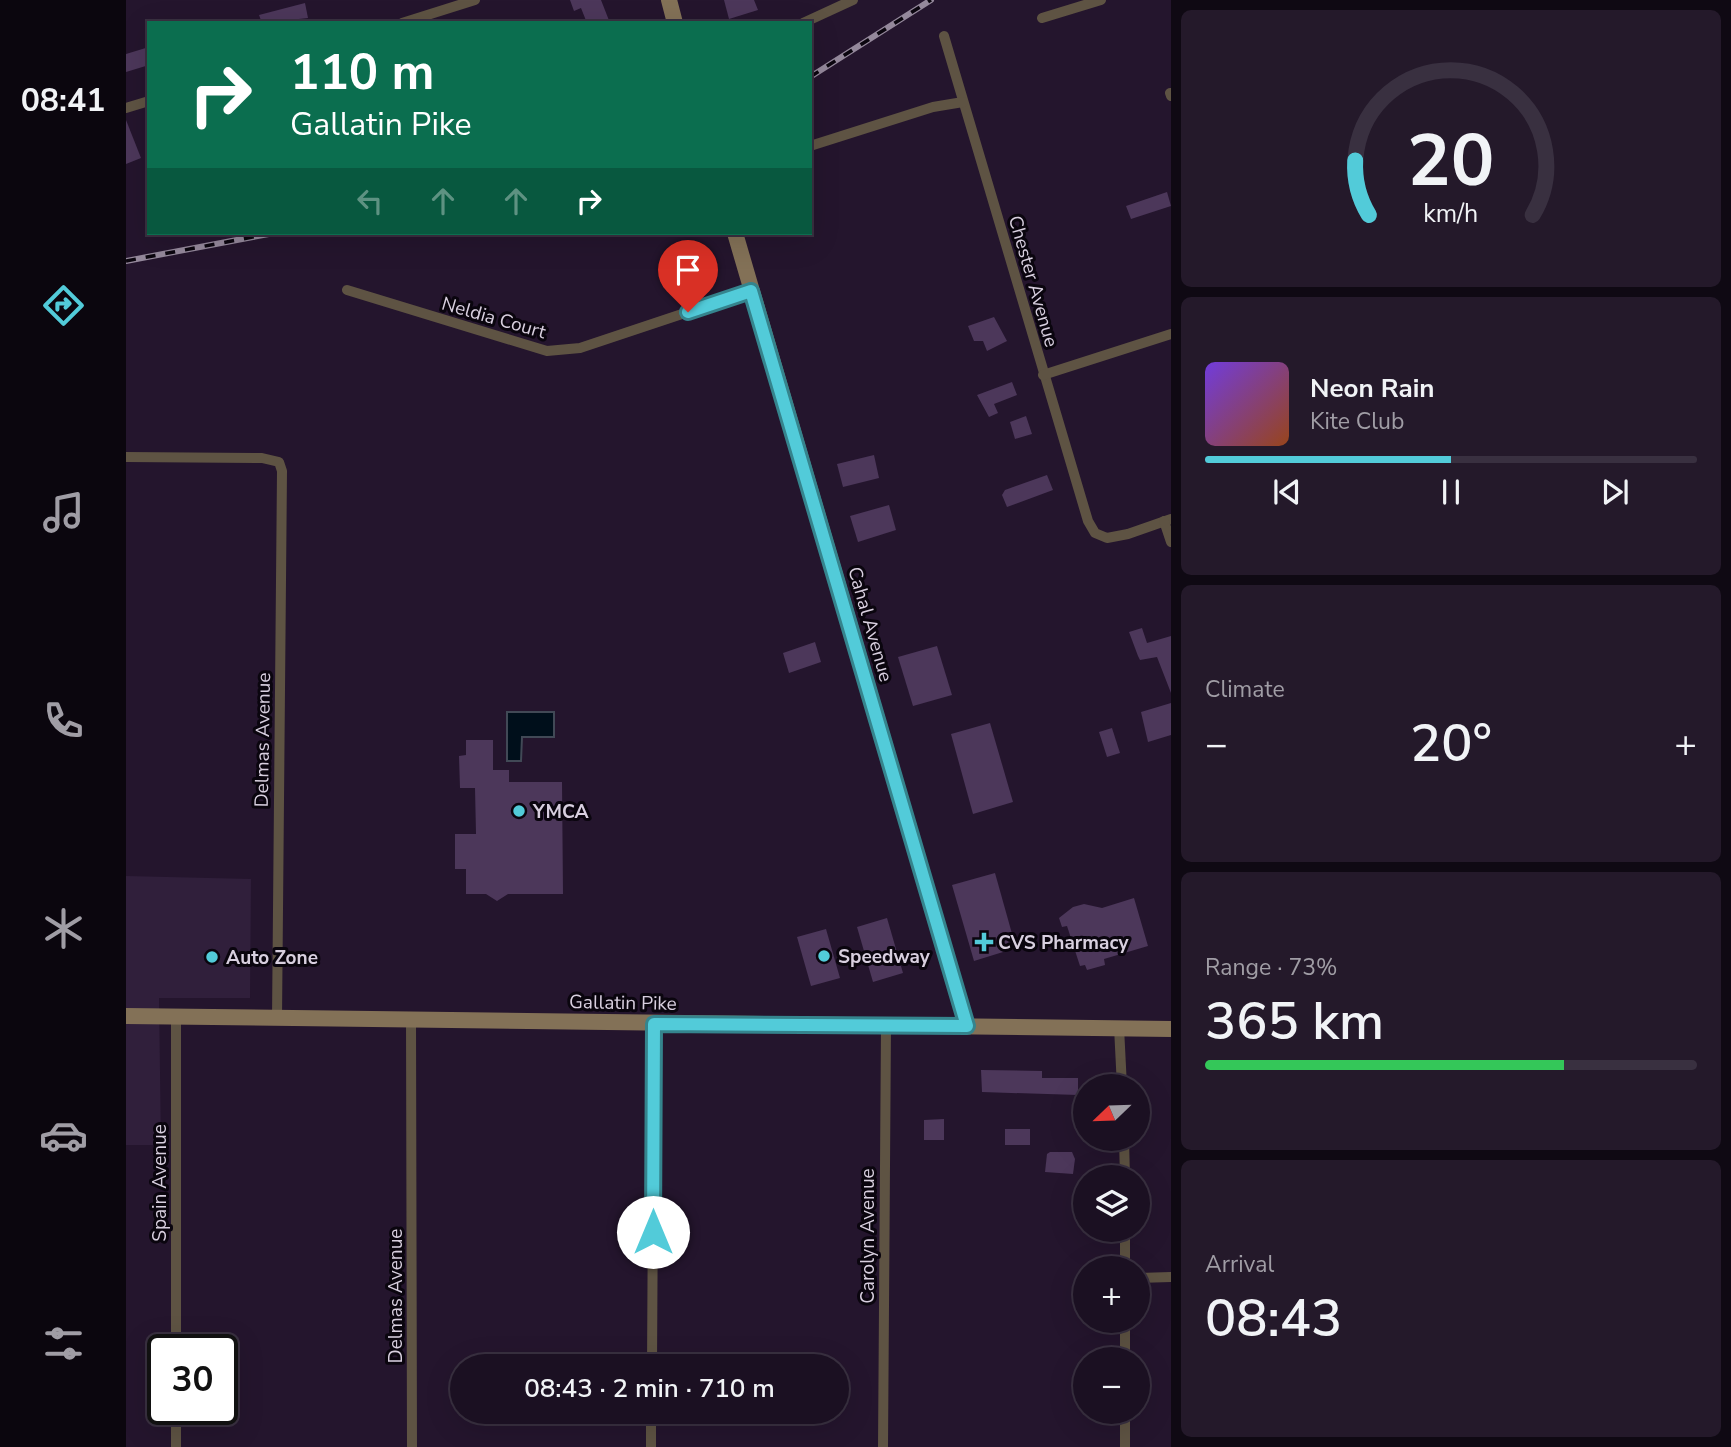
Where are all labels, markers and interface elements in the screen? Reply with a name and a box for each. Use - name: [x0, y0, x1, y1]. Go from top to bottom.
- text: 110 m: [290, 39, 434, 106]
- icon: right: [175, 49, 266, 140]
- text: 08:41: [21, 79, 105, 122]
- text: Gallatin Pike: [290, 103, 471, 146]
- text: 20: [1407, 111, 1495, 211]
- icon: left: [351, 182, 389, 220]
- icon: ahead: [424, 182, 462, 220]
- icon: ahead: [497, 182, 535, 220]
- icon: right: [570, 182, 608, 220]
- text: km/h: [1423, 197, 1479, 231]
- street label: Chester Avenue: [1002, 212, 1064, 350]
- pin: [658, 240, 718, 312]
- icon: arrive: [669, 251, 707, 289]
- icon: directions: [39, 281, 88, 330]
- street label: Neldia Court: [439, 291, 549, 345]
- text: Neon Rain: [1310, 371, 1435, 406]
- text: Kite Club: [1310, 406, 1404, 437]
- icon: previous: [1268, 473, 1306, 511]
- icon: pause: [1432, 473, 1470, 511]
- icon: next: [1596, 473, 1634, 511]
- icon: music: [39, 488, 88, 537]
- street label: Cahal Avenue: [841, 564, 899, 685]
- street label: Delmas Avenue: [249, 672, 277, 808]
- text: Climate: [1205, 674, 1285, 705]
- icon: phone: [39, 696, 88, 745]
- text: 20°: [1410, 708, 1492, 779]
- text: −: [1205, 719, 1228, 770]
- text: +: [1674, 719, 1697, 770]
- place label: YMCA: [532, 799, 590, 825]
- marker: YMCA: [511, 803, 527, 819]
- icon: climate: [39, 904, 88, 953]
- place label: CVS Pharmacy: [998, 930, 1129, 956]
- marker: CVS Pharmacy: [976, 934, 992, 950]
- place label: Speedway: [838, 944, 931, 970]
- place label: Auto Zone: [226, 945, 318, 971]
- marker: Speedway: [816, 948, 832, 964]
- marker: Auto Zone: [204, 949, 220, 965]
- text: Range · 73%: [1205, 952, 1337, 983]
- text: 365 km: [1205, 986, 1384, 1057]
- street label: Gallatin Pike: [569, 989, 677, 1017]
- north arrow: [1073, 1074, 1150, 1152]
- map controls: [1073, 1074, 1150, 1424]
- icon: car: [39, 1111, 88, 1160]
- street label: Spain Avenue: [147, 1124, 173, 1242]
- button: layers: [1073, 1165, 1150, 1242]
- street label: Carolyn Avenue: [855, 1168, 881, 1304]
- position arrow: [616, 1195, 690, 1269]
- street label: Delmas Avenue: [383, 1229, 409, 1363]
- text: Arrival: [1205, 1249, 1274, 1280]
- button: +: [1073, 1256, 1150, 1333]
- text: 08:43: [1205, 1283, 1342, 1354]
- icon: filters: [39, 1319, 88, 1368]
- speed limit sign: 30: [147, 1334, 238, 1425]
- button: −: [1073, 1347, 1150, 1424]
- text: 08:43 · 2 min · 710 m: [524, 1371, 775, 1406]

